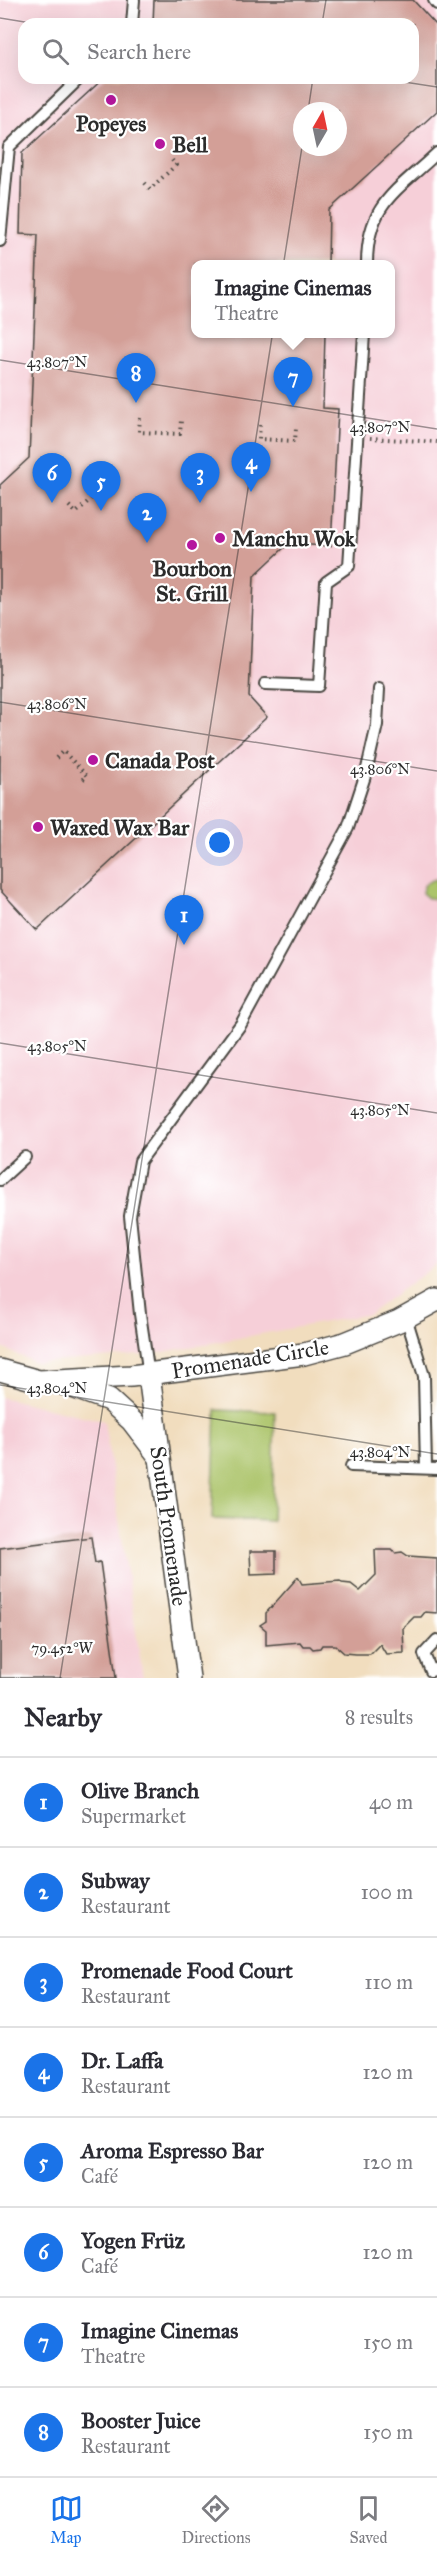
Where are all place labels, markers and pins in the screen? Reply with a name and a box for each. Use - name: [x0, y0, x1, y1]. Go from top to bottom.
- marker: Popeyes: [104, 93, 118, 107]
- place label: Popeyes: [76, 110, 146, 137]
- place label: Bell: [172, 131, 209, 158]
- marker: Bell: [153, 137, 167, 151]
- pin: 8: [116, 354, 156, 403]
- pin: 7: [274, 358, 312, 407]
- pin: 4: [232, 442, 270, 492]
- pin: 6: [32, 454, 72, 503]
- pin: 3: [180, 454, 220, 503]
- pin: 5: [82, 462, 120, 511]
- pin: 2: [128, 494, 166, 543]
- place label: Manchu Wok: [232, 525, 356, 552]
- marker: Manchu Wok: [213, 531, 227, 545]
- marker: Bourbon St. Grill: [185, 538, 199, 552]
- place label: Bourbon St. Grill: [152, 555, 232, 607]
- place label: Canada Post: [105, 747, 215, 774]
- marker: Canada Post: [86, 753, 100, 767]
- place label: Waxed Wax Bar: [50, 814, 190, 841]
- marker: Waxed Wax Bar: [31, 820, 45, 834]
- pin: 1: [164, 896, 204, 945]

